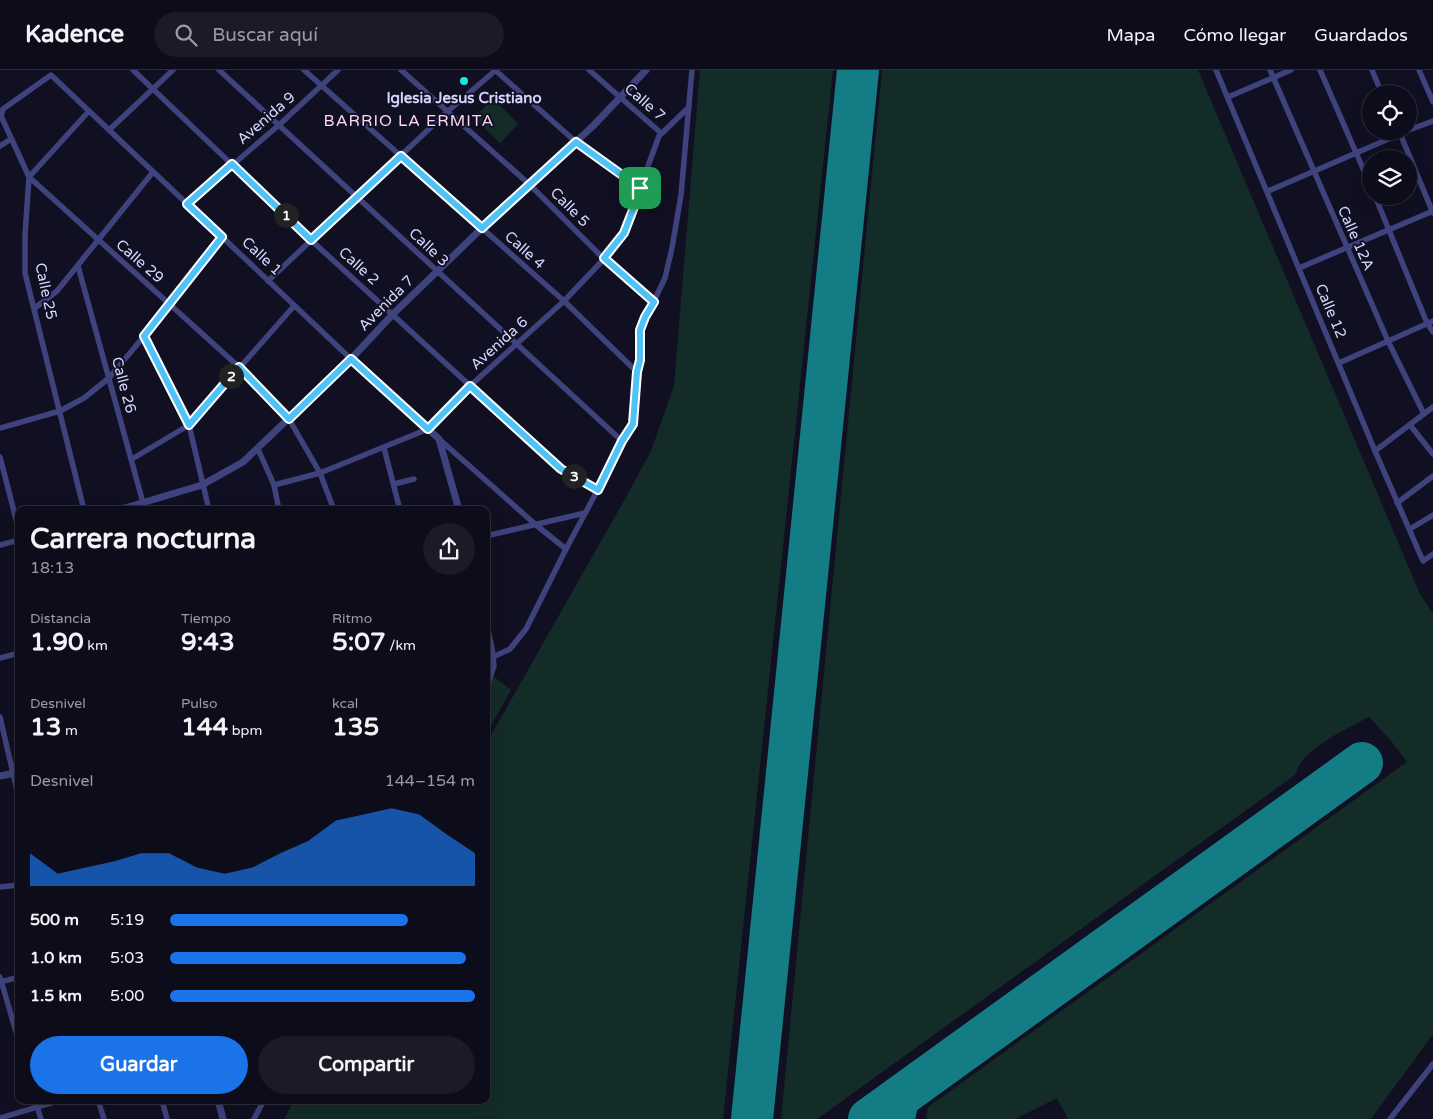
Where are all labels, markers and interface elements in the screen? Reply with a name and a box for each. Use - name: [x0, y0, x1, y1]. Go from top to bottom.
- search box: [154, 12, 504, 57]
- text: Kadence: [25, 20, 124, 49]
- icon: search: [172, 21, 200, 49]
- text: Buscar aquí: [212, 24, 318, 46]
- text: Mapa: [1106, 24, 1155, 46]
- text: Cómo llegar: [1183, 24, 1286, 46]
- text: Guardados: [1314, 24, 1408, 46]
- marker: Iglesia Jesus Cristiano: [458, 75, 470, 87]
- street label: Calle 7: [621, 79, 669, 125]
- map controls: [1362, 85, 1417, 205]
- button: locate: [1362, 85, 1417, 140]
- street label: Avenida 9: [233, 88, 299, 148]
- place label: Iglesia Jesus Cristiano: [386, 89, 542, 108]
- district label: BARRIO LA ERMITA: [324, 111, 494, 131]
- button: layers: [1362, 150, 1417, 205]
- pin: [619, 167, 661, 209]
- icon: arrive: [626, 174, 654, 202]
- street label: Calle 5: [547, 184, 593, 230]
- pin: 1: [274, 202, 298, 228]
- street label: Calle 12A: [1334, 203, 1378, 273]
- text: 1: [282, 207, 291, 224]
- street label: Calle 3: [405, 224, 453, 270]
- street label: Calle 4: [501, 227, 549, 273]
- street label: Calle 1: [238, 233, 286, 279]
- street label: Calle 29: [112, 235, 168, 287]
- street label: Calle 2: [335, 243, 383, 289]
- street label: Calle 25: [31, 261, 61, 321]
- street label: Avenida 7: [355, 272, 417, 334]
- street label: Calle 12: [1311, 281, 1351, 341]
- street label: Avenida 6: [467, 313, 531, 373]
- street label: Calle 26: [108, 355, 140, 415]
- pin: 2: [218, 364, 244, 388]
- text: 2: [227, 368, 236, 385]
- pin: 3: [562, 464, 586, 488]
- text: 3: [570, 468, 579, 485]
- text: Carrera nocturna: [30, 522, 256, 556]
- button: share: [423, 523, 475, 575]
- text: 18:13: [30, 558, 74, 578]
- text: Distancia: [30, 610, 91, 627]
- text: Tiempo: [181, 610, 231, 627]
- text: Ritmo: [332, 610, 372, 627]
- text: 1.90: [30, 627, 84, 657]
- text: 9:43: [181, 627, 235, 657]
- text: 5:07: [332, 627, 386, 657]
- text: km: [84, 637, 108, 654]
- text: /km: [386, 637, 416, 654]
- text: Desnivel: [30, 695, 86, 712]
- text: Pulso: [181, 695, 218, 712]
- text: kcal: [332, 695, 358, 712]
- text: 13: [30, 712, 61, 742]
- text: 144: [181, 712, 228, 742]
- text: 135: [332, 712, 379, 742]
- text: m: [61, 722, 78, 739]
- text: bpm: [228, 722, 262, 739]
- text: Desnivel: [30, 771, 94, 791]
- text: 144–154 m: [385, 771, 475, 791]
- text: 500 m: [30, 910, 79, 930]
- text: 5:19: [110, 910, 144, 930]
- text: 1.0 km: [30, 948, 82, 968]
- text: 5:03: [110, 948, 144, 968]
- text: 1.5 km: [30, 986, 82, 1006]
- text: 5:00: [110, 986, 144, 1006]
- button: Guardar: [30, 1036, 248, 1094]
- button: Compartir: [258, 1036, 475, 1094]

